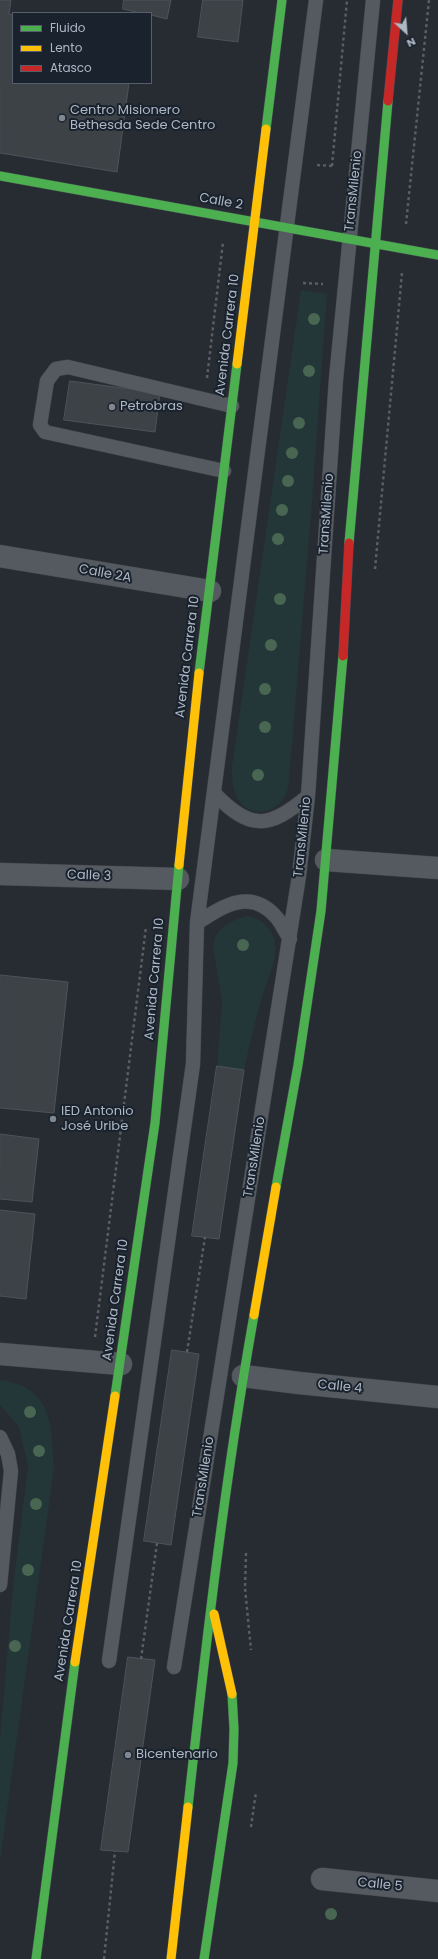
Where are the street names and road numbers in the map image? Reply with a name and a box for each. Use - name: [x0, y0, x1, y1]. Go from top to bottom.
- street label: TransMilenio: [342, 150, 366, 232]
- street label: Calle 2: [198, 190, 244, 214]
- street label: Avenida Carrera 10: [213, 273, 243, 397]
- street label: TransMilenio: [316, 473, 338, 555]
- street label: Calle 2A: [78, 562, 132, 586]
- street label: Avenida Carrera 10: [173, 595, 203, 719]
- street label: TransMilenio: [291, 796, 315, 878]
- street label: Calle 3: [67, 867, 111, 885]
- street label: Avenida Carrera 10: [142, 917, 168, 1041]
- street label: TransMilenio: [241, 1116, 269, 1198]
- street label: Avenida Carrera 10: [100, 1238, 132, 1362]
- street label: Calle 4: [317, 1377, 363, 1397]
- street label: TransMilenio: [190, 1436, 218, 1518]
- street label: Avenida Carrera 10: [52, 1559, 86, 1683]
- street label: Calle 5: [357, 1875, 403, 1895]

